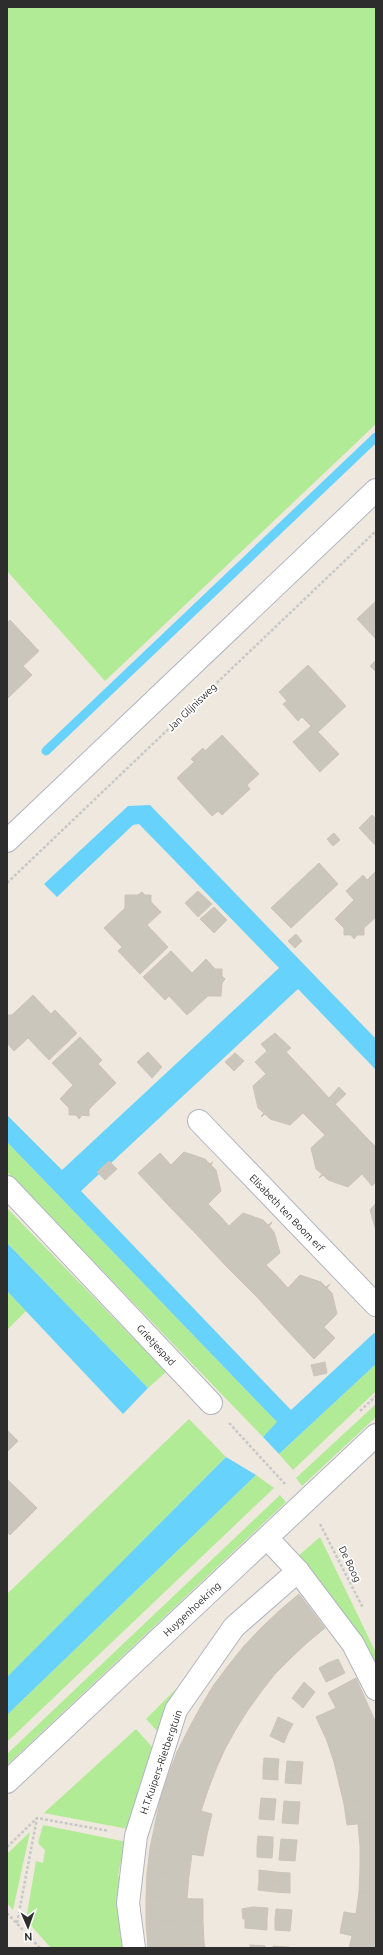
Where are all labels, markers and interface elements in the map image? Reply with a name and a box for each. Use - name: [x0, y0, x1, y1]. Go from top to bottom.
- street label: Jan Glijnisweg: [165, 681, 219, 733]
- street label: Elisabeth ten Boom erf: [247, 1172, 327, 1254]
- street label: Grietjespad: [134, 1322, 178, 1368]
- street label: De Boog: [337, 1544, 363, 1584]
- street label: Huygenhoekring: [161, 1580, 223, 1638]
- street label: H.T.Kuipers-Rietbergtuin: [138, 1708, 184, 1816]
- north arrow: [8, 1907, 48, 1947]
- text: N: [24, 1931, 33, 1943]

